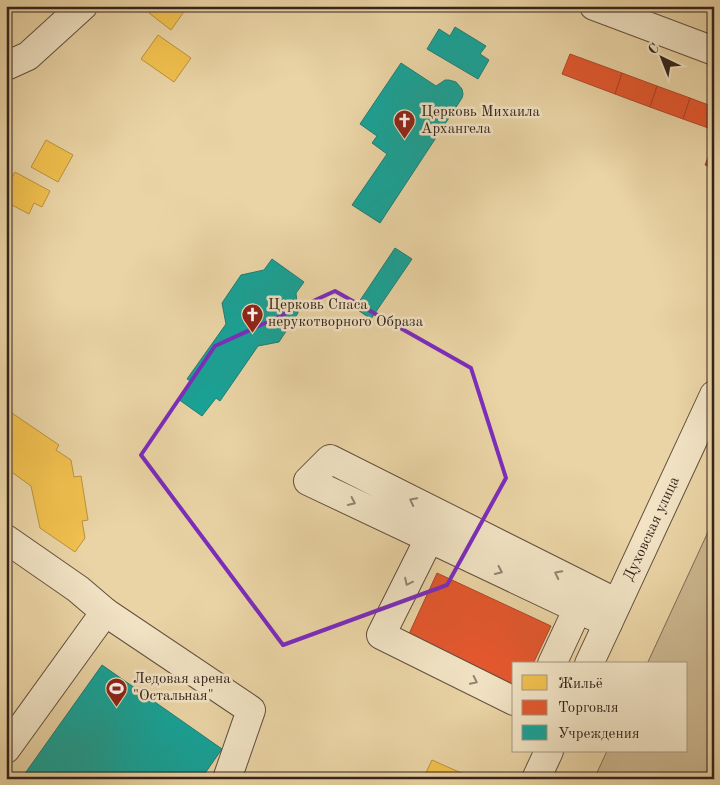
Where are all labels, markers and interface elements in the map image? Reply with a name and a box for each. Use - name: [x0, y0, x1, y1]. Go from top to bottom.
- north arrow: [638, 32, 688, 82]
- text: С: [646, 41, 662, 57]
- place label: Церковь Михаила Архангела: [421, 105, 541, 137]
- church icon: Церковь Михаила Архангела: [393, 109, 417, 140]
- place label: Церковь Спаса нерукотворного Образа: [268, 298, 424, 330]
- church icon: Церковь Спаса нерукотворного Образа: [240, 302, 264, 333]
- street label: Духовская улица: [621, 474, 683, 583]
- one-way arrow: [347, 496, 356, 506]
- one-way arrow: [409, 497, 418, 507]
- one-way arrow: [494, 565, 503, 576]
- one-way arrow: [554, 570, 563, 580]
- one-way arrow: [403, 577, 414, 586]
- legend: [512, 662, 688, 752]
- place label: Ледовая арена "Остальная": [133, 672, 231, 704]
- one-way arrow: [469, 675, 478, 685]
- sports icon: Ледовая арена "Остальная": [105, 676, 129, 707]
- text: Жильё: [558, 677, 603, 692]
- text: Торговля: [558, 701, 619, 716]
- text: Учреждения: [558, 727, 640, 742]

